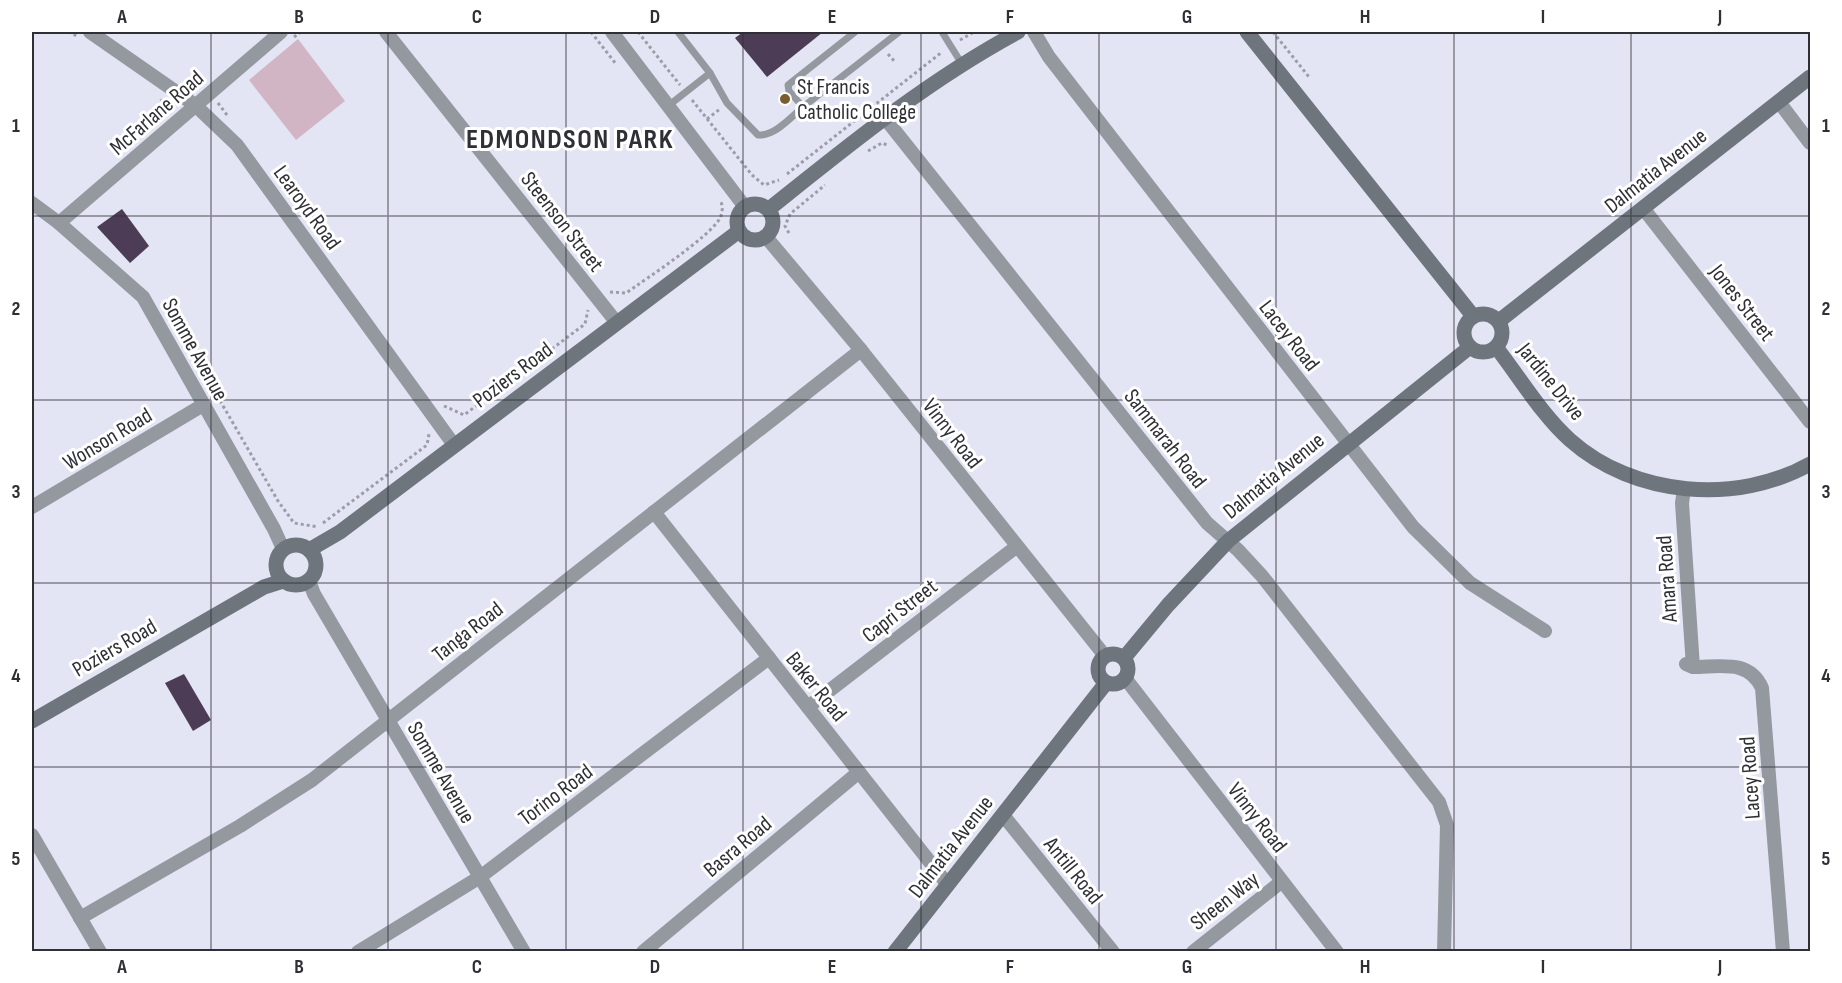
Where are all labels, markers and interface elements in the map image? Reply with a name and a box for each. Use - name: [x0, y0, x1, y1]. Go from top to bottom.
- text: A: [116, 5, 127, 29]
- text: B: [294, 5, 304, 29]
- text: C: [472, 5, 482, 29]
- text: D: [650, 5, 660, 29]
- text: E: [828, 5, 836, 29]
- text: F: [1006, 5, 1014, 29]
- text: G: [1182, 5, 1192, 29]
- text: H: [1360, 5, 1370, 29]
- text: I: [1541, 5, 1545, 29]
- text: J: [1717, 5, 1722, 29]
- street label: McFarlane Road: [105, 65, 209, 161]
- place label: St Francis Catholic College: [797, 74, 916, 126]
- marker: St Francis Catholic College: [778, 92, 792, 106]
- text: 1: [12, 114, 20, 138]
- text: 1: [1822, 114, 1830, 138]
- district label: EDMONDSON PARK: [466, 123, 674, 156]
- street label: Dalmatia Avenue: [1599, 123, 1712, 219]
- street label: Learoyd Road: [267, 160, 346, 255]
- street label: Steenson Street: [514, 167, 609, 278]
- street label: Jones Street: [1703, 258, 1780, 347]
- street label: Somme Avenue: [156, 294, 234, 406]
- street label: Lacey Road: [1253, 295, 1325, 377]
- text: 2: [12, 297, 20, 321]
- text: 2: [1822, 297, 1830, 321]
- street label: Poziers Road: [468, 336, 558, 414]
- street label: Jardine Drive: [1511, 337, 1590, 426]
- street label: Sammarah Road: [1118, 384, 1212, 494]
- street label: Vinny Road: [916, 394, 988, 474]
- street label: Wonson Road: [58, 402, 157, 476]
- street label: Dalmatia Avenue: [1218, 427, 1330, 525]
- text: 3: [12, 480, 21, 504]
- text: 3: [1822, 480, 1831, 504]
- street label: Amara Road: [1651, 535, 1684, 624]
- street label: Capri Street: [857, 573, 943, 649]
- street label: Tanga Road: [427, 596, 509, 668]
- street label: Poziers Road: [68, 613, 162, 683]
- street label: Baker Road: [780, 647, 852, 727]
- text: 4: [11, 664, 21, 688]
- text: 4: [1821, 664, 1831, 688]
- street label: Somme Avenue: [401, 717, 481, 828]
- street label: Lacey Road: [1734, 736, 1767, 820]
- street label: Torino Road: [514, 759, 598, 832]
- street label: Vinny Road: [1221, 778, 1293, 858]
- street label: Dalmatia Avenue: [903, 790, 999, 903]
- street label: Basra Road: [698, 811, 778, 883]
- street label: Antill Road: [1037, 831, 1108, 910]
- text: 5: [12, 847, 21, 871]
- text: 5: [1822, 847, 1831, 871]
- street label: Sheen Way: [1185, 866, 1265, 936]
- text: A: [116, 955, 127, 979]
- text: B: [294, 955, 304, 979]
- text: C: [472, 955, 482, 979]
- text: D: [650, 955, 660, 979]
- text: E: [828, 955, 836, 979]
- text: F: [1006, 955, 1014, 979]
- text: G: [1182, 955, 1192, 979]
- text: H: [1360, 955, 1370, 979]
- text: I: [1541, 955, 1545, 979]
- text: J: [1717, 955, 1722, 979]

